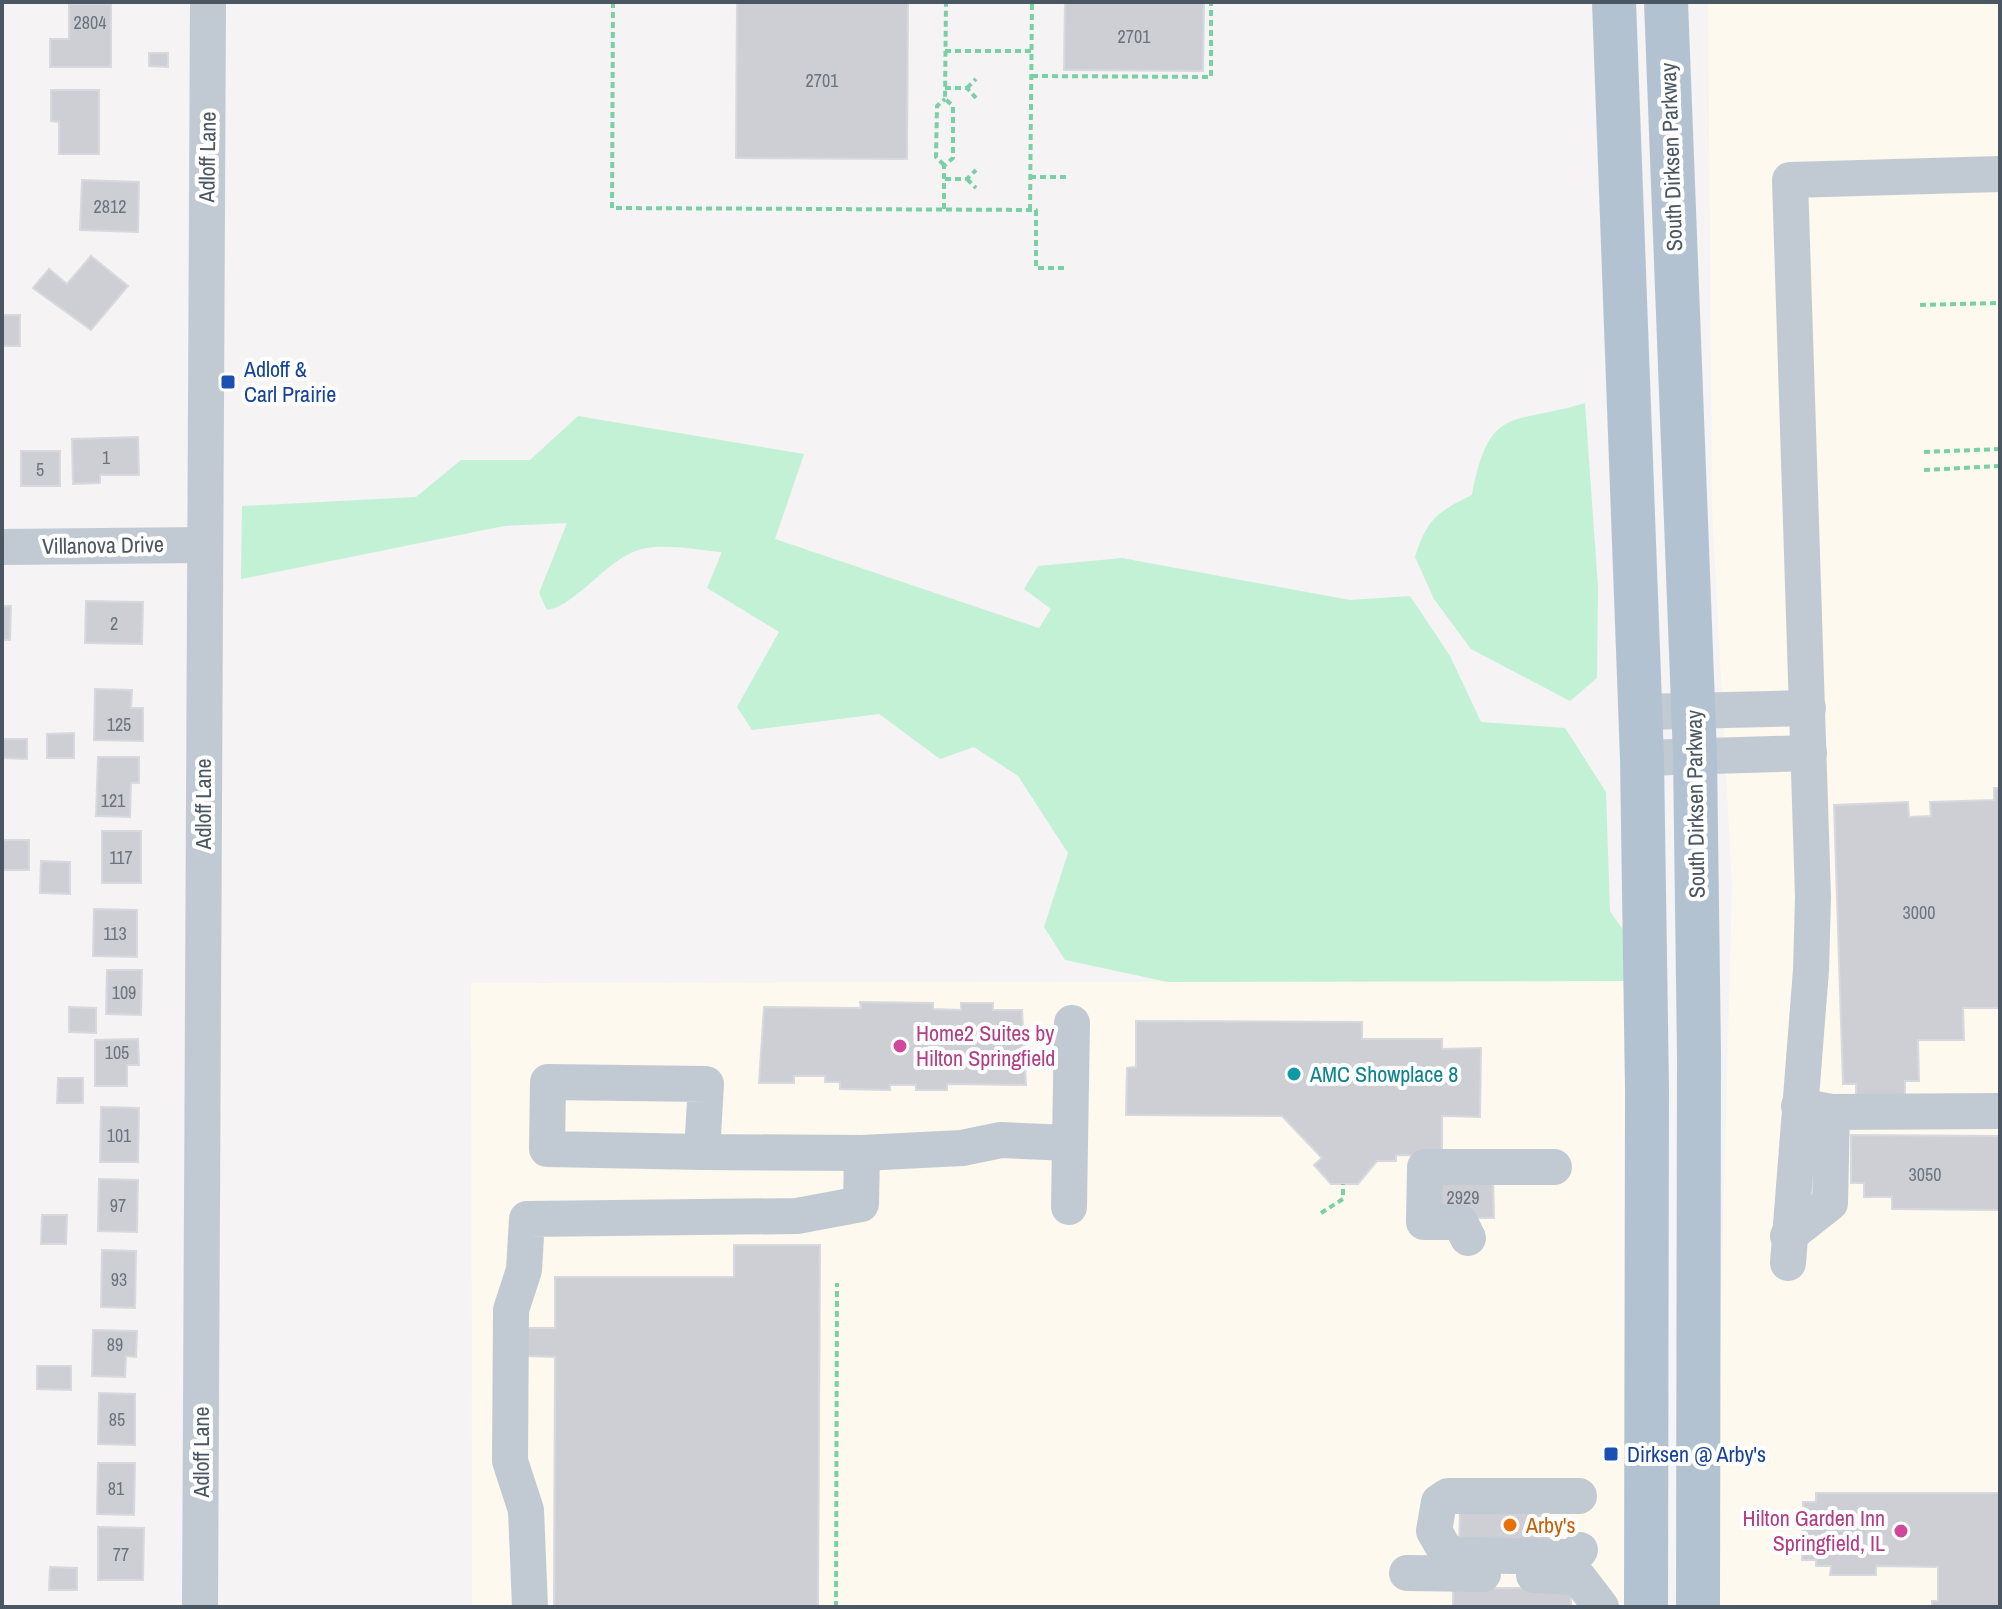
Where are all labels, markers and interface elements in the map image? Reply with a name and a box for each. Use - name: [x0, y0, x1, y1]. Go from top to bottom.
- house number: 2804: [74, 10, 106, 35]
- house number: 2701: [1118, 24, 1151, 49]
- street label: South Dirksen Parkway: [1653, 62, 1689, 252]
- house number: 2701: [806, 68, 839, 93]
- street label: Adloff Lane: [191, 111, 223, 204]
- house number: 2812: [94, 194, 126, 219]
- place label: Adloff & Carl Prairie: [243, 354, 336, 409]
- marker: Adloff & Carl Prairie: [219, 373, 237, 391]
- house number: 1: [102, 445, 111, 470]
- house number: 5: [36, 457, 44, 482]
- street label: Villanova Drive: [42, 529, 164, 561]
- house number: 2: [110, 611, 118, 636]
- street label: South Dirksen Parkway: [1678, 710, 1712, 898]
- house number: 125: [107, 712, 131, 737]
- street label: Adloff Lane: [188, 759, 218, 850]
- house number: 121: [101, 788, 126, 813]
- house number: 117: [109, 845, 133, 870]
- house number: 3000: [1903, 900, 1935, 925]
- house number: 113: [103, 921, 127, 946]
- house number: 109: [112, 980, 136, 1005]
- place label: Home2 Suites by Hilton Springfield: [916, 1018, 1055, 1073]
- marker: Home2 Suites by Hilton Springfield: [891, 1037, 909, 1055]
- house number: 105: [105, 1040, 129, 1065]
- place label: AMC Showplace 8: [1309, 1059, 1458, 1089]
- marker: AMC Showplace 8: [1285, 1065, 1303, 1083]
- house number: 101: [107, 1123, 132, 1148]
- house number: 3050: [1909, 1162, 1941, 1187]
- house number: 2929: [1447, 1185, 1479, 1210]
- house number: 97: [110, 1193, 126, 1218]
- house number: 93: [111, 1267, 127, 1292]
- house number: 89: [107, 1332, 123, 1357]
- house number: 85: [109, 1407, 125, 1432]
- street label: Adloff Lane: [186, 1407, 216, 1498]
- place label: Dirksen @ Arby's: [1627, 1439, 1766, 1469]
- marker: Dirksen @ Arby's: [1602, 1445, 1620, 1463]
- house number: 81: [108, 1476, 125, 1501]
- place label: Hilton Garden Inn Springfield, IL: [1743, 1503, 1885, 1558]
- place label: Arby's: [1525, 1510, 1576, 1540]
- marker: Arby's: [1501, 1516, 1519, 1534]
- marker: Hilton Garden Inn Springfield, IL: [1892, 1522, 1910, 1540]
- house number: 77: [113, 1542, 129, 1567]

